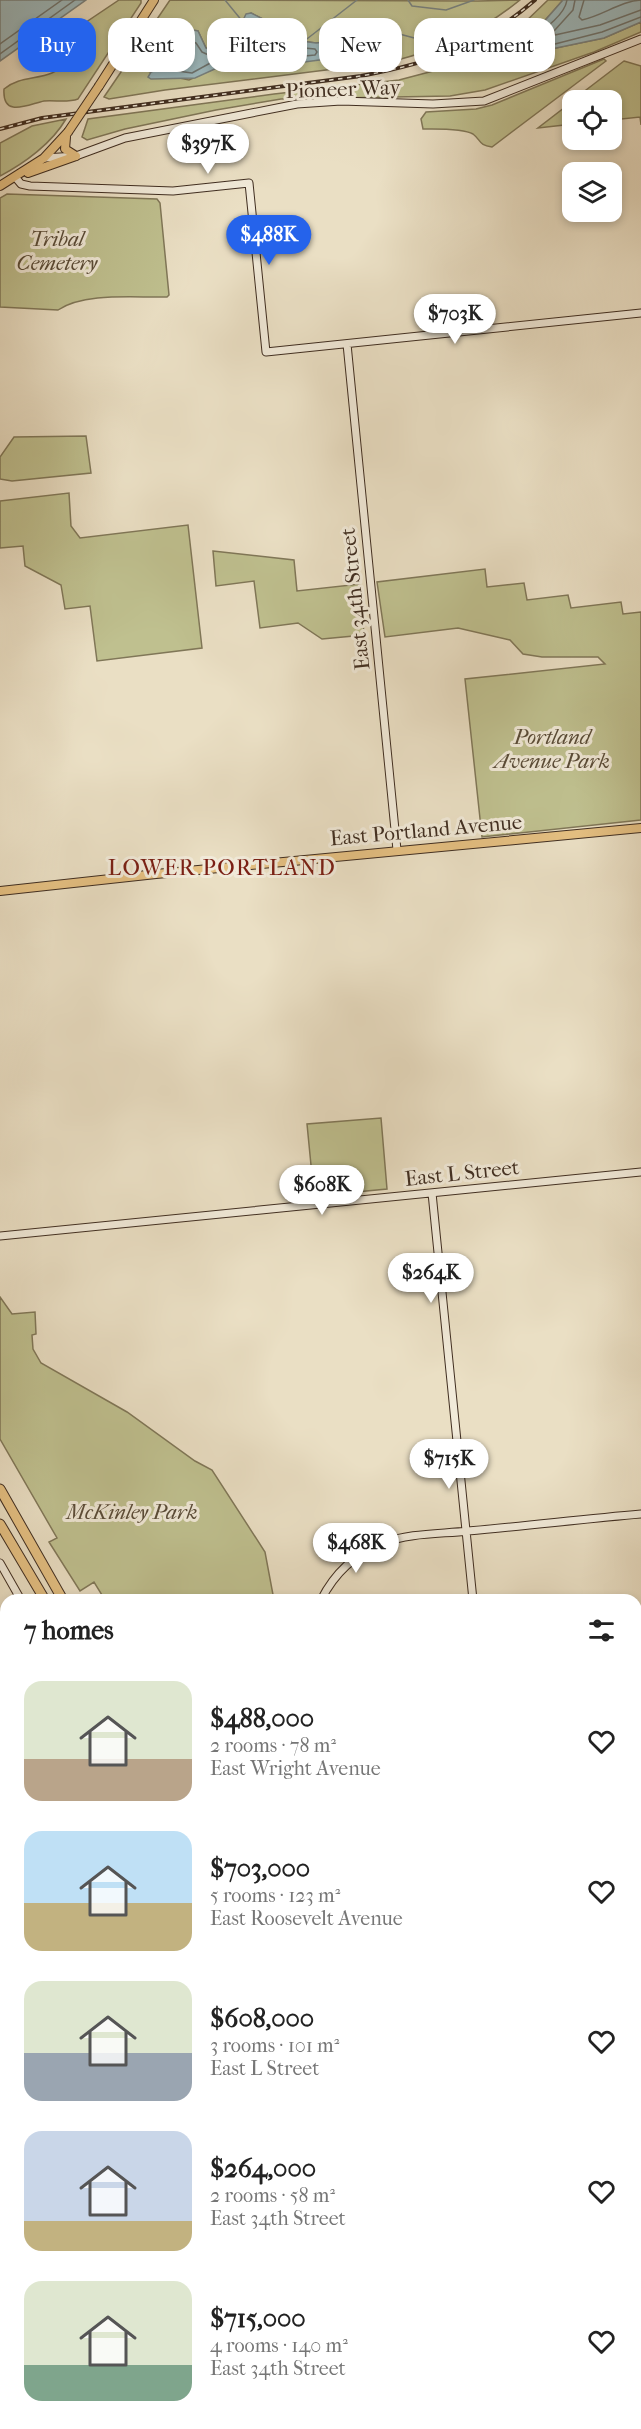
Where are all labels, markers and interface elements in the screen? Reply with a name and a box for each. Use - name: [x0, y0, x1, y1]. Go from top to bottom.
- chip: Buy: [18, 18, 96, 72]
- chip: Rent: [108, 18, 195, 72]
- chip: Filters: [207, 18, 307, 72]
- chip: New: [319, 18, 402, 72]
- chip: Apartment: [414, 18, 555, 72]
- street label: Pioneer Way: [285, 75, 402, 103]
- map controls: [562, 90, 622, 222]
- button: locate: [562, 90, 622, 150]
- pin: $397K: [166, 124, 250, 175]
- text: $397K: [181, 132, 235, 155]
- button: layers: [562, 162, 622, 222]
- pin: $488K: [227, 215, 311, 266]
- text: $488K: [240, 223, 298, 246]
- park label: Tribal Cemetery: [17, 227, 99, 275]
- pin: $703K: [413, 294, 497, 345]
- text: $703K: [428, 302, 482, 325]
- street label: East 34th Street: [336, 526, 374, 671]
- park label: Portland Avenue Park: [491, 725, 610, 773]
- street label: East Portland Avenue: [329, 810, 523, 850]
- district label: LOWER PORTLAND: [108, 855, 336, 881]
- street label: East L Street: [404, 1155, 521, 1191]
- pin: $608K: [280, 1165, 364, 1216]
- text: $608K: [293, 1173, 351, 1196]
- pin: $264K: [389, 1253, 473, 1304]
- text: $264K: [402, 1261, 460, 1284]
- pin: $715K: [407, 1439, 491, 1490]
- text: $715K: [424, 1447, 474, 1470]
- park label: McKinley Park: [65, 1500, 197, 1524]
- pin: $468K: [314, 1523, 398, 1574]
- text: $468K: [327, 1531, 385, 1554]
- icon: filters: [585, 1614, 618, 1647]
- text: 7 homes: [24, 1615, 114, 1646]
- text: $488,000: [210, 1703, 314, 1734]
- icon: home: [72, 1705, 144, 1777]
- icon: heart: [585, 1725, 618, 1758]
- text: 2 rooms · 78 m²: [210, 1734, 336, 1757]
- text: East Wright Avenue: [210, 1757, 381, 1780]
- text: $703,000: [210, 1853, 310, 1884]
- icon: home: [72, 1855, 144, 1927]
- icon: heart: [585, 1875, 618, 1908]
- text: 5 rooms · 123 m²: [210, 1884, 340, 1907]
- text: East Roosevelt Avenue: [210, 1907, 403, 1930]
- text: $608,000: [210, 2003, 314, 2034]
- icon: home: [72, 2005, 144, 2077]
- icon: heart: [585, 2025, 618, 2058]
- text: 3 rooms · 101 m²: [210, 2034, 339, 2057]
- text: East L Street: [210, 2057, 319, 2080]
- text: $264,000: [210, 2153, 316, 2184]
- icon: home: [72, 2155, 144, 2227]
- icon: heart: [585, 2175, 618, 2208]
- text: 2 rooms · 58 m²: [210, 2184, 335, 2207]
- text: East 34th Street: [210, 2207, 346, 2230]
- text: $715,000: [210, 2303, 306, 2334]
- icon: home: [72, 2305, 144, 2377]
- icon: heart: [585, 2325, 618, 2358]
- text: 4 rooms · 140 m²: [210, 2334, 348, 2357]
- text: East 34th Street: [210, 2357, 346, 2380]

